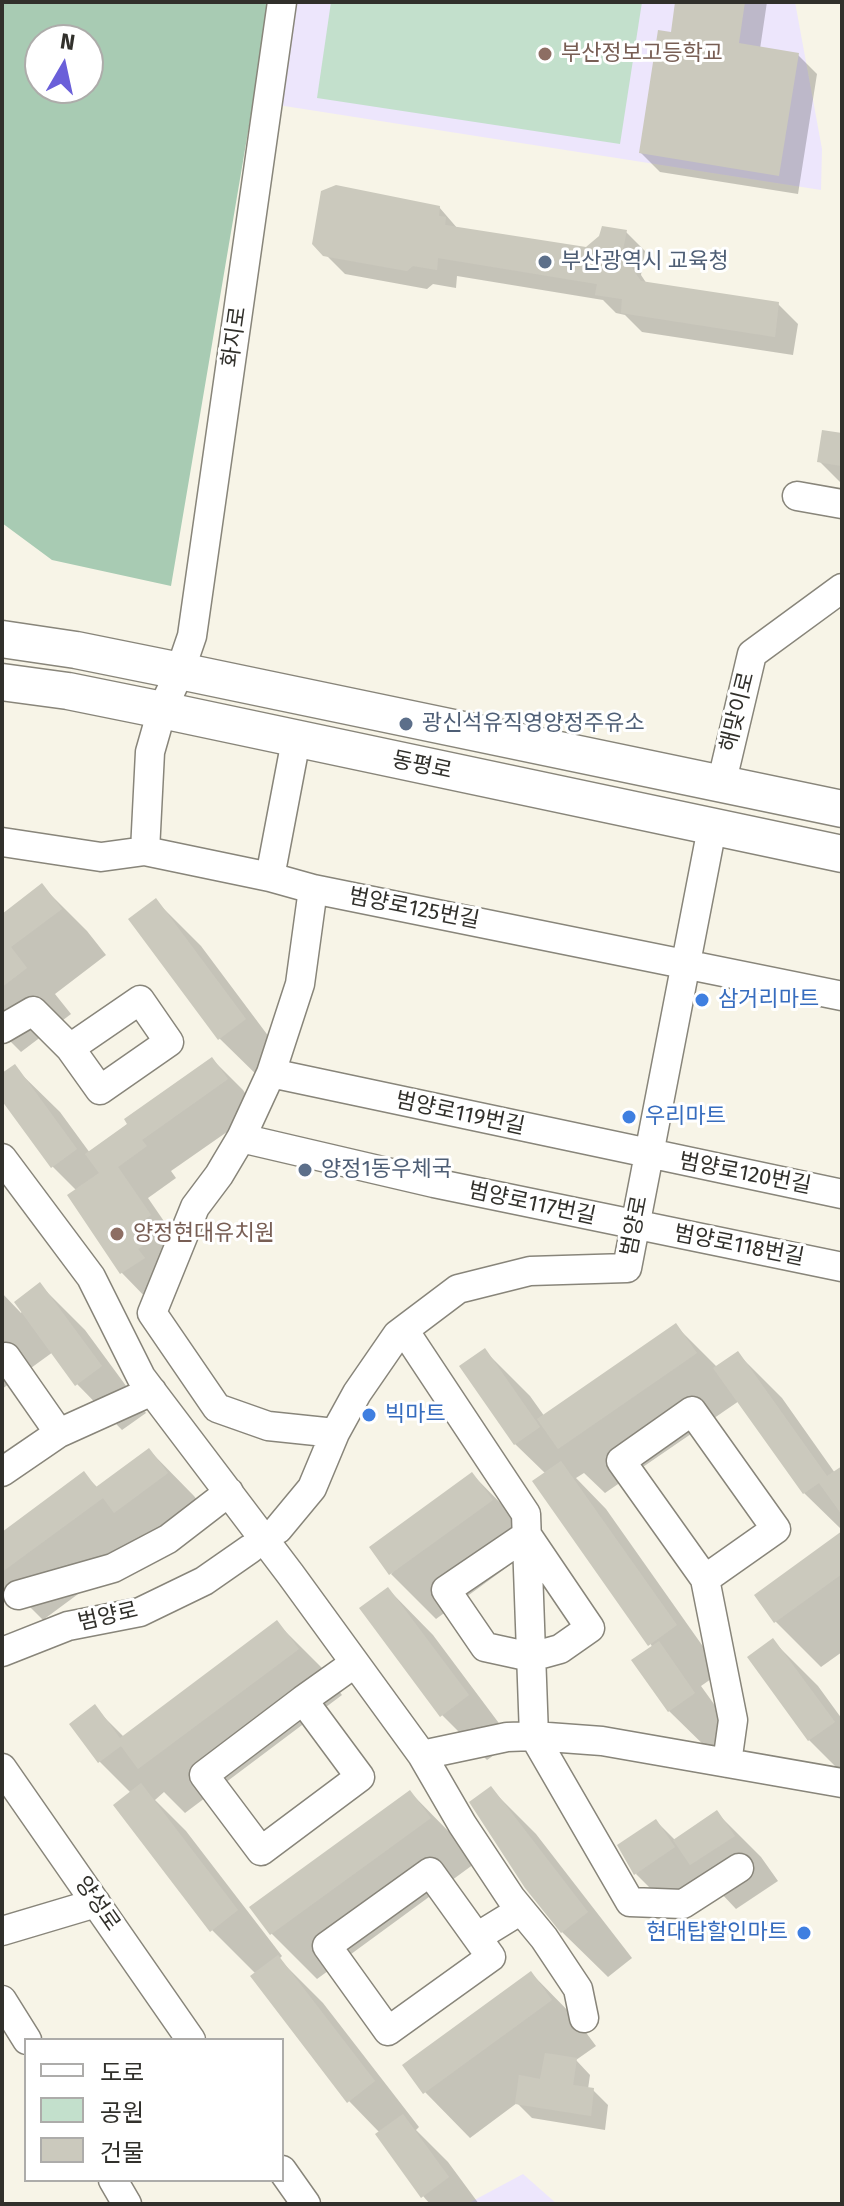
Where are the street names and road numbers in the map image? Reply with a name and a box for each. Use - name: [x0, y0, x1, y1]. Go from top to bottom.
- street label: 화지로: [218, 305, 252, 369]
- street label: 해맞이로: [715, 670, 761, 754]
- street label: 동평로: [390, 747, 454, 785]
- street label: 범양로125번길: [346, 883, 482, 935]
- street label: 범양로119번길: [393, 1087, 527, 1141]
- street label: 범양로120번길: [677, 1148, 813, 1200]
- street label: 범양로117번길: [466, 1178, 598, 1230]
- street label: 범양로: [616, 1194, 654, 1258]
- street label: 범양로118번길: [672, 1220, 806, 1272]
- street label: 범양로: [75, 1597, 141, 1637]
- street label: 양성로: [69, 1872, 125, 1936]

